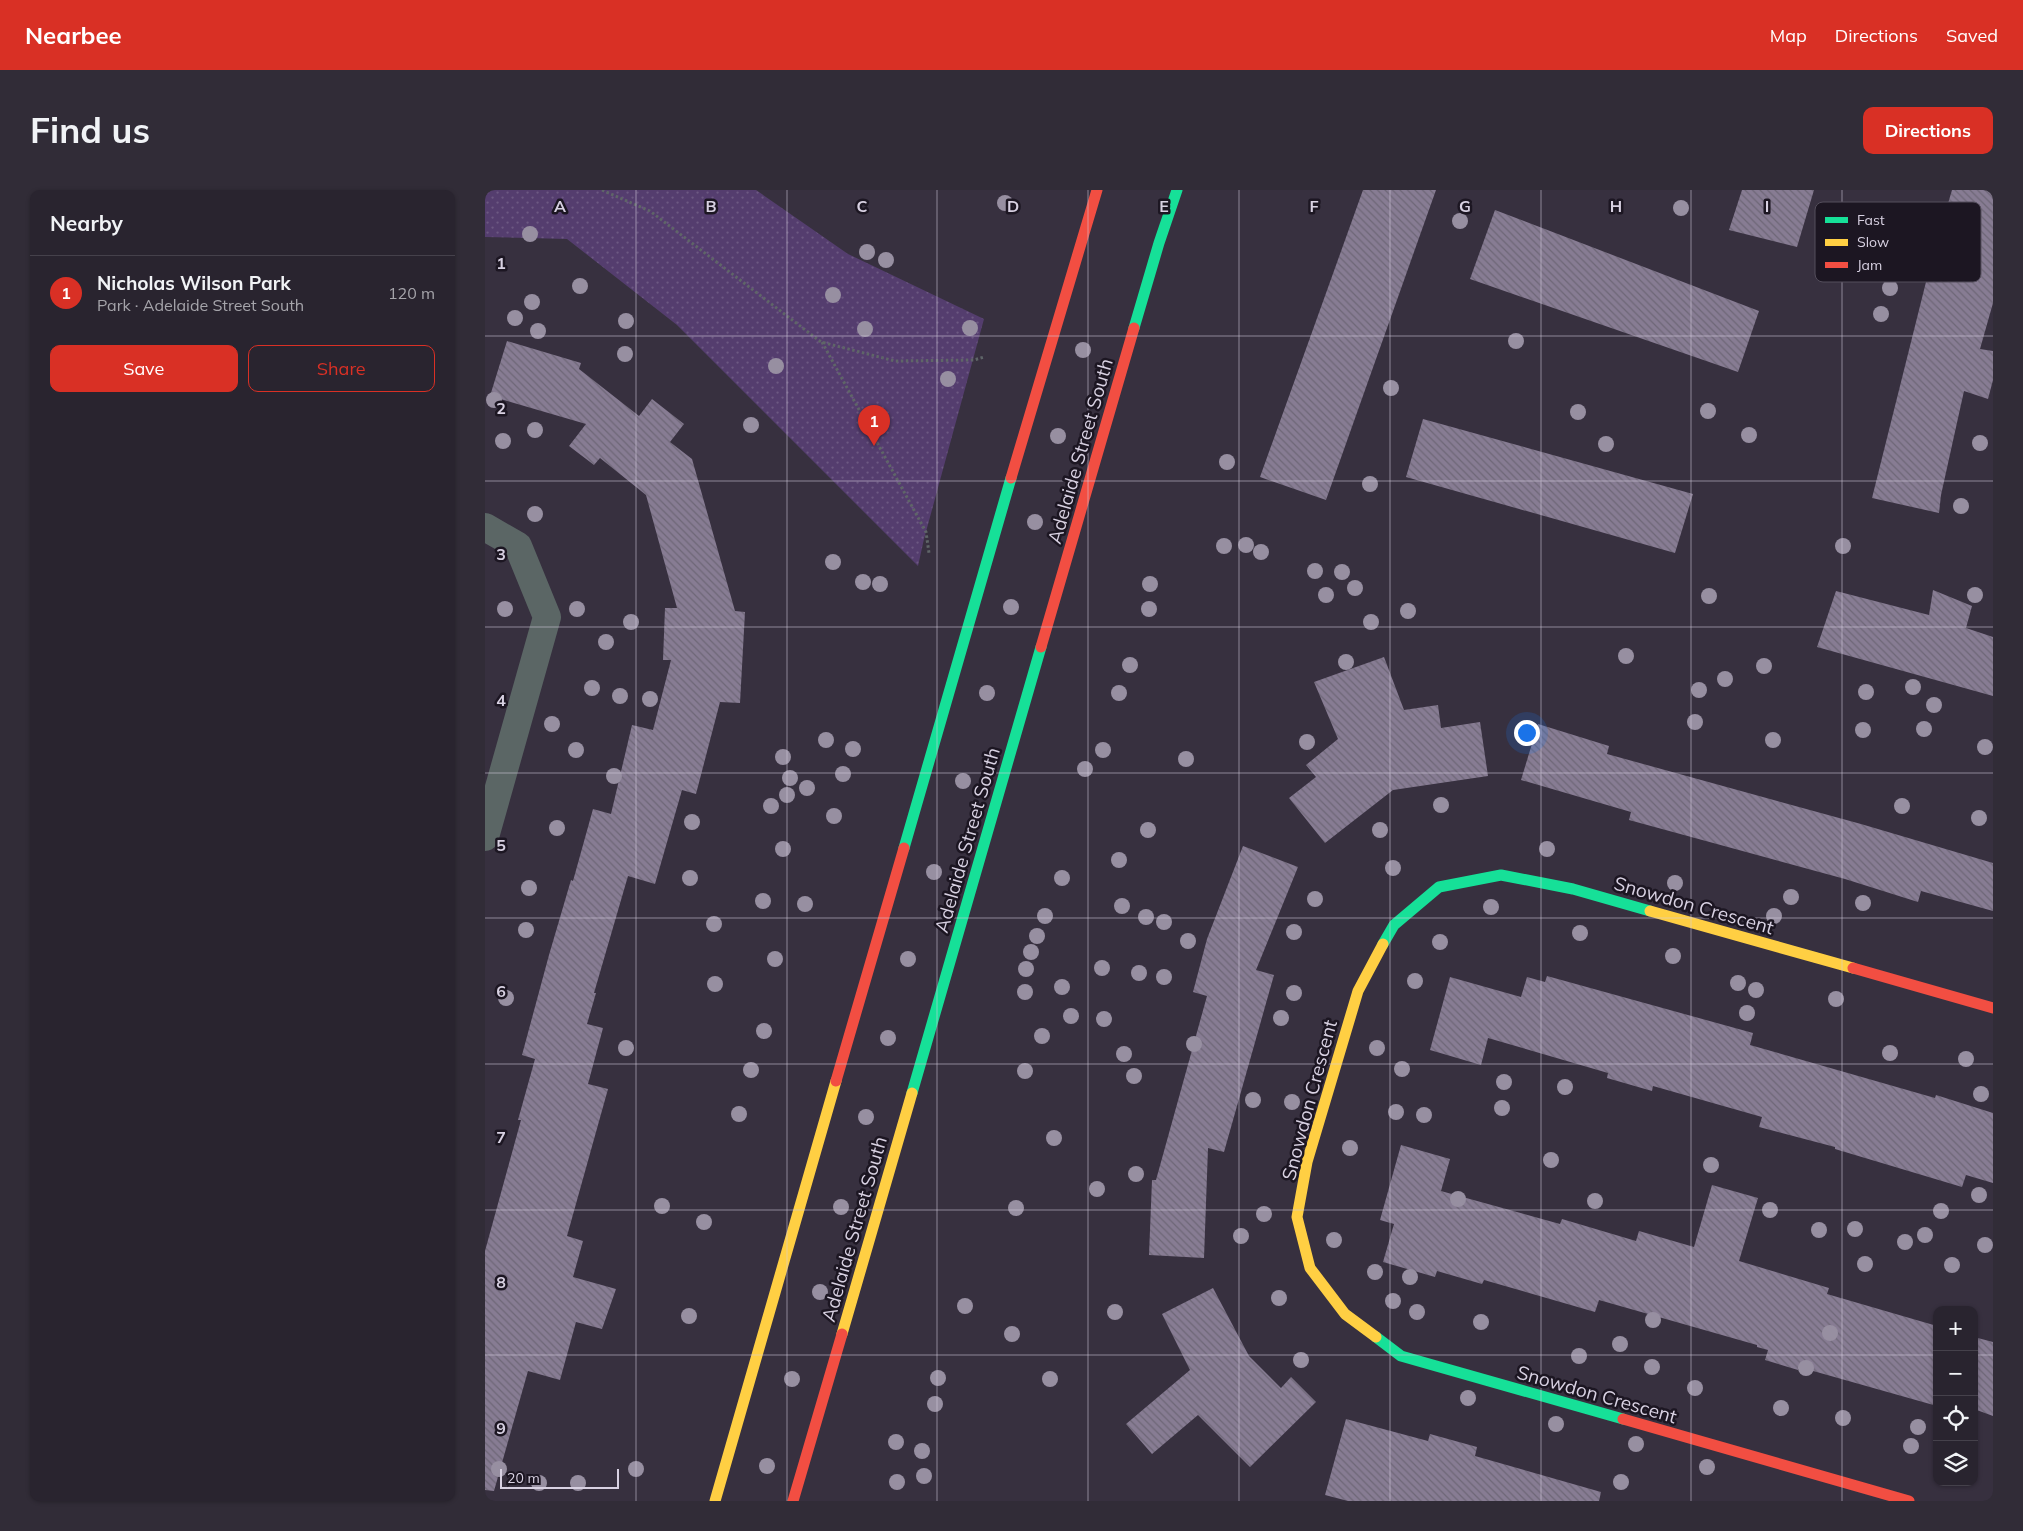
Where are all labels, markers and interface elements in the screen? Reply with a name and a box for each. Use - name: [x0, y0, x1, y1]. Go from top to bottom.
- text: Nearbee: [25, 20, 122, 50]
- text: Map: [1770, 24, 1807, 47]
- text: Directions: [1835, 24, 1918, 47]
- text: Saved: [1946, 24, 1998, 47]
- button: Directions: [1863, 107, 1993, 154]
- text: Find us: [30, 108, 150, 152]
- text: A: [554, 196, 566, 216]
- text: B: [705, 196, 717, 216]
- text: C: [857, 196, 868, 216]
- text: D: [1007, 196, 1019, 216]
- text: E: [1159, 196, 1169, 216]
- text: F: [1309, 196, 1319, 216]
- text: G: [1459, 196, 1471, 216]
- text: H: [1610, 196, 1622, 216]
- text: I: [1765, 196, 1769, 216]
- legend: [1815, 202, 1981, 282]
- text: Nearby: [50, 210, 123, 236]
- text: Fast: [1857, 211, 1885, 229]
- text: Slow: [1857, 233, 1889, 251]
- text: 1: [496, 253, 506, 273]
- text: Jam: [1857, 256, 1882, 274]
- text: Nicholas Wilson Park: [97, 271, 291, 295]
- text: 1: [61, 283, 71, 303]
- text: 120 m: [388, 283, 435, 303]
- text: Park · Adelaide Street South: [97, 295, 304, 315]
- button: Save: [50, 345, 238, 392]
- button: Share: [248, 345, 435, 392]
- street label: Adelaide Street South: [1042, 356, 1118, 546]
- text: 2: [496, 398, 506, 418]
- pin: 1: [858, 405, 890, 446]
- text: 3: [496, 544, 506, 564]
- text: 4: [496, 690, 506, 710]
- your location: [1514, 720, 1540, 746]
- street label: Adelaide Street South: [929, 745, 1005, 935]
- text: 5: [496, 835, 506, 855]
- street label: Snowdon Crescent: [1611, 871, 1777, 939]
- text: 6: [496, 981, 506, 1001]
- street label: Snowdon Crescent: [1276, 1017, 1342, 1183]
- text: 7: [496, 1127, 506, 1147]
- street label: Adelaide Street South: [816, 1134, 892, 1324]
- text: 8: [496, 1272, 506, 1292]
- map controls: [1933, 1306, 1978, 1486]
- button: +: [1933, 1306, 1978, 1351]
- button: −: [1933, 1351, 1978, 1396]
- street label: Snowdon Crescent: [1514, 1360, 1680, 1428]
- button: locate: [1933, 1396, 1978, 1441]
- text: 9: [496, 1418, 506, 1438]
- button: layers: [1933, 1441, 1978, 1486]
- scale bar: [500, 1466, 619, 1489]
- text: 20 m: [507, 1469, 540, 1487]

